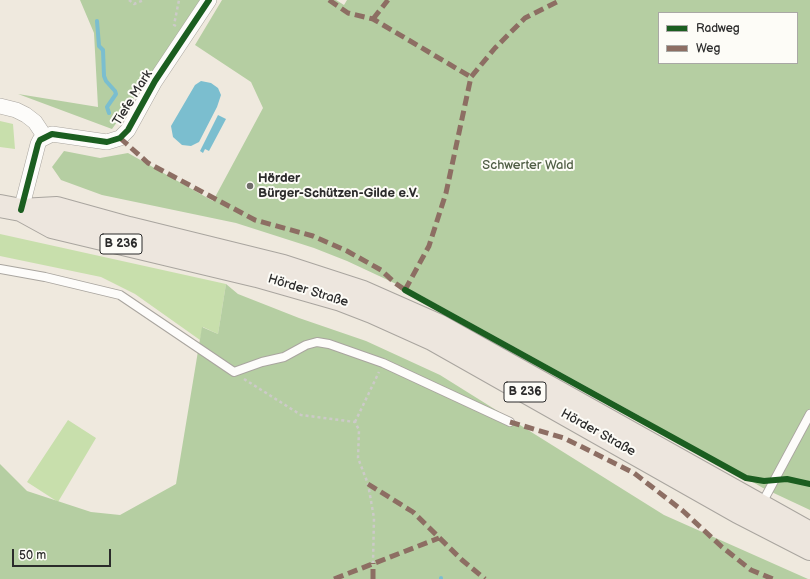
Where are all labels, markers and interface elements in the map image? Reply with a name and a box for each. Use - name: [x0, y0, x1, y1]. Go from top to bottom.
- legend: [658, 12, 798, 64]
- text: Radweg: [696, 21, 740, 36]
- text: Weg: [696, 41, 720, 56]
- street label: Tiefe Mark: [110, 67, 156, 129]
- park label: Schwerter Wald: [482, 158, 574, 174]
- place label: Hörder Bürger-Schützen-Gilde e.V.: [258, 171, 418, 202]
- marker: Hörder Bürger-Schützen-Gilde e.V.: [245, 181, 255, 191]
- road number: B 236: [100, 234, 142, 254]
- street label: Hörder Straße: [266, 271, 350, 311]
- road number: B 236: [504, 382, 546, 402]
- street label: Hörder Straße: [558, 406, 638, 460]
- scale bar: [14, 541, 113, 567]
- text: 50 m: [19, 548, 46, 563]

